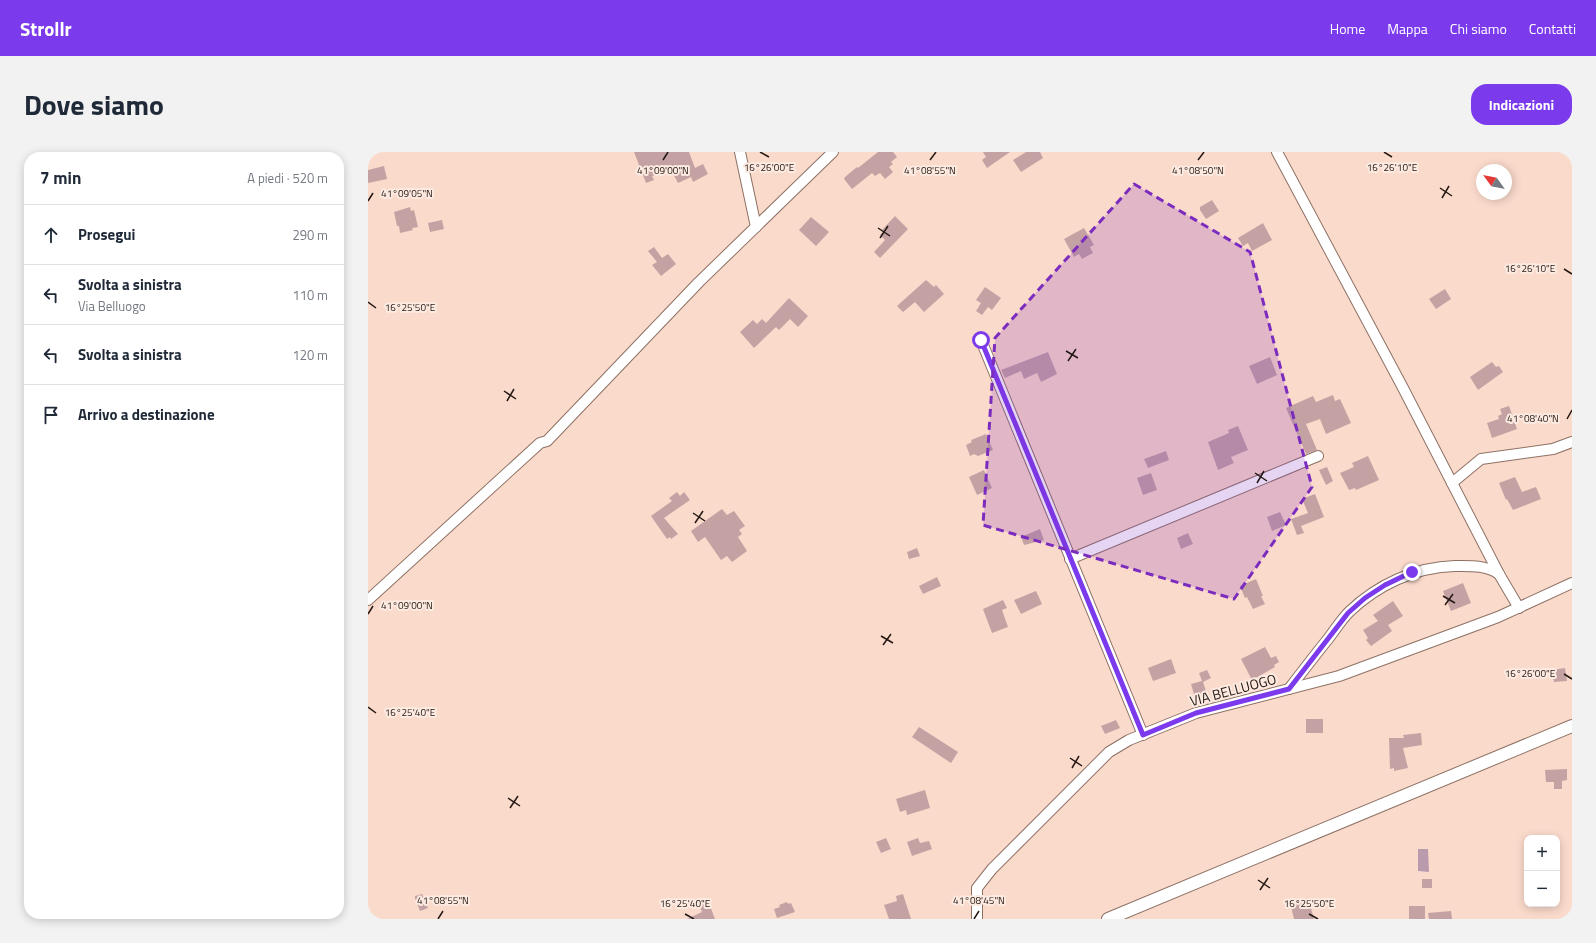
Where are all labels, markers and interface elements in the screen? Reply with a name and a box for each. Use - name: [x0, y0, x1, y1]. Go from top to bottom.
- text: Strollr: [20, 14, 72, 43]
- text: Home: [1330, 18, 1365, 39]
- text: Mappa: [1387, 18, 1428, 39]
- text: Chi siamo: [1450, 18, 1507, 39]
- text: Contatti: [1529, 18, 1576, 39]
- text: Dove siamo: [24, 83, 164, 126]
- button: Indicazioni: [1471, 84, 1572, 125]
- text: 16°26'00"E: [744, 160, 795, 175]
- text: 16°26'10"E: [1367, 160, 1418, 175]
- text: 41°09'00"N: [637, 163, 689, 178]
- text: 41°08'55"N: [904, 163, 956, 178]
- text: 41°08'50"N: [1172, 163, 1224, 178]
- north arrow: [1476, 164, 1512, 200]
- text: 7 min: [40, 165, 81, 191]
- text: A piedi · 520 m: [247, 168, 328, 188]
- text: 41°09'05"N: [381, 186, 433, 201]
- text: Prosegui: [78, 223, 135, 246]
- icon: ahead: [40, 224, 62, 246]
- text: 290 m: [292, 225, 328, 245]
- text: 16°26'10"E: [1505, 261, 1556, 276]
- text: Svolta a sinistra: [78, 273, 182, 296]
- icon: left: [40, 284, 62, 306]
- text: 110 m: [292, 285, 328, 305]
- text: Via Belluogo: [78, 296, 146, 316]
- text: 16°25'50"E: [385, 300, 436, 315]
- route start: [972, 331, 990, 349]
- text: Svolta a sinistra: [78, 343, 182, 366]
- icon: left: [40, 344, 62, 366]
- text: 120 m: [292, 345, 328, 365]
- text: Arrivo a destinazione: [78, 403, 215, 426]
- icon: arrive: [40, 404, 62, 426]
- text: 41°08'40"N: [1507, 411, 1559, 426]
- route end: [1403, 563, 1421, 581]
- text: 41°09'00"N: [381, 598, 433, 613]
- text: 16°26'00"E: [1505, 666, 1556, 681]
- street label: VIA BELLUOGO: [1187, 668, 1278, 711]
- text: 16°25'40"E: [385, 705, 436, 720]
- map controls: [1524, 835, 1560, 907]
- button: +: [1524, 835, 1560, 871]
- button: −: [1524, 871, 1560, 907]
- text: 41°08'55"N: [417, 893, 469, 908]
- text: 41°08'45"N: [953, 893, 1005, 908]
- text: 16°25'40"E: [660, 896, 711, 911]
- text: 16°25'50"E: [1284, 896, 1335, 911]

